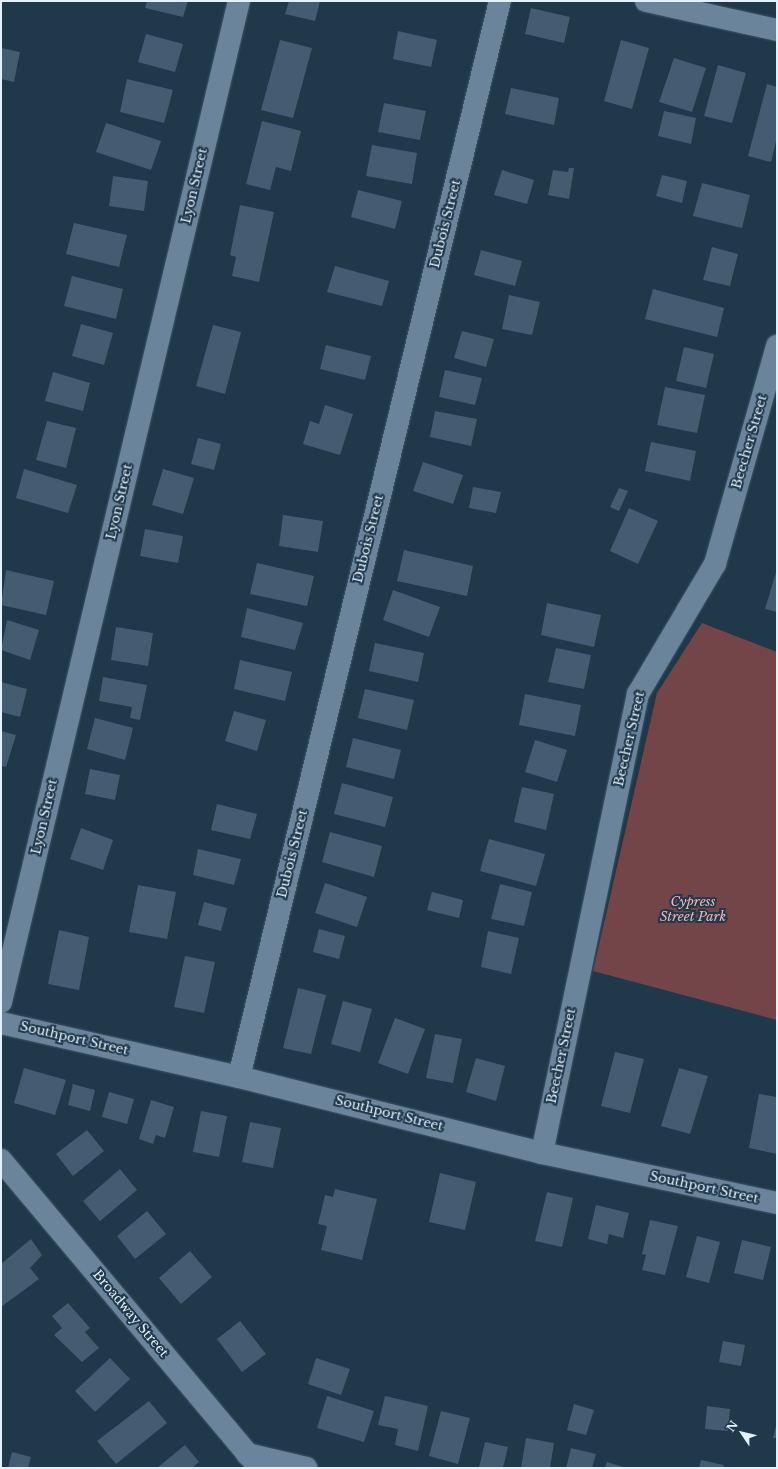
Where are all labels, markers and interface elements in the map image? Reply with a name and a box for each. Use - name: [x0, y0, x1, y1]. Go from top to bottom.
- street label: Lyon Street: [179, 147, 211, 225]
- street label: Dubois Street: [427, 178, 465, 270]
- street label: Beecher Street: [729, 393, 771, 491]
- street label: Lyon Street: [104, 463, 136, 541]
- street label: Dubois Street: [350, 493, 388, 585]
- street label: Beecher Street: [611, 690, 649, 788]
- street label: Lyon Street: [29, 778, 61, 856]
- street label: Dubois Street: [274, 808, 312, 900]
- park label: Cypress Street Park: [660, 895, 726, 926]
- street label: Beecher Street: [544, 1007, 580, 1105]
- street label: Southport Street: [18, 1019, 130, 1059]
- street label: Southport Street: [333, 1093, 445, 1135]
- street label: Southport Street: [648, 1169, 760, 1207]
- street label: Broadway Street: [89, 1267, 171, 1361]
- north arrow: [722, 1413, 762, 1453]
- text: N: [723, 1418, 741, 1434]

